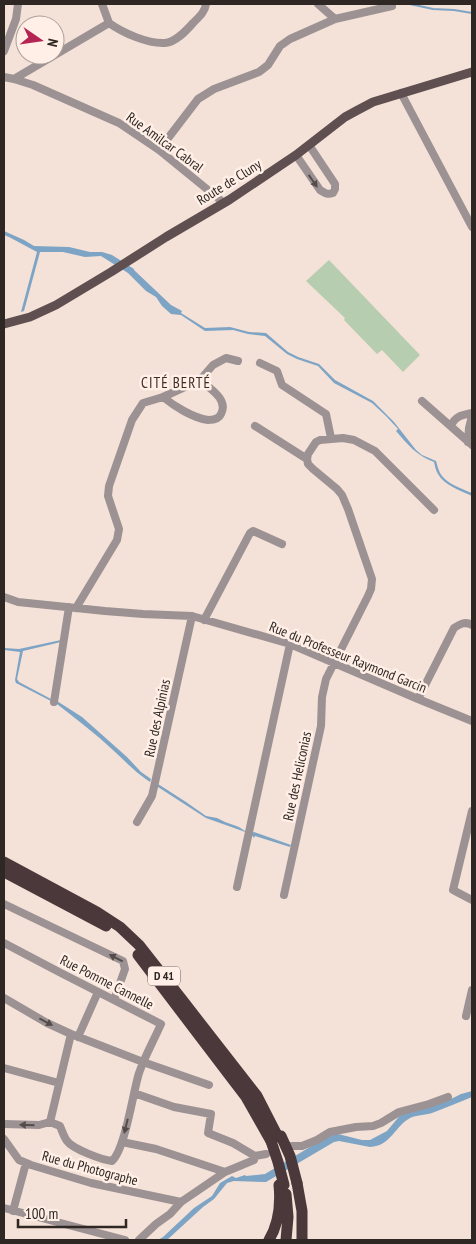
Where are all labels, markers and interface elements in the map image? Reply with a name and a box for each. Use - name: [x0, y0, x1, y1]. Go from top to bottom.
- north arrow: [15, 15, 65, 65]
- text: N: [43, 37, 62, 49]
- street label: Rue Amilcar Cabral: [123, 108, 208, 177]
- street label: Route de Cluny: [193, 155, 265, 209]
- one-way arrow: [308, 174, 318, 188]
- district label: CITÉ BERTÉ: [141, 373, 211, 392]
- street label: Rue du Professeur Raymond Garcin: [267, 617, 429, 697]
- street label: Rue des Alpinias: [140, 677, 174, 759]
- street label: Rue des Heliconias: [279, 729, 315, 822]
- street label: Rue Pomme Cannelle: [57, 951, 157, 1013]
- one-way arrow: [108, 954, 123, 962]
- road number: D 41: [148, 966, 180, 986]
- one-way arrow: [39, 1018, 53, 1026]
- one-way arrow: [122, 1118, 130, 1133]
- one-way arrow: [19, 1121, 35, 1129]
- street label: Rue du Photographe: [40, 1147, 140, 1189]
- scale bar: [18, 1196, 125, 1228]
- text: 100 m: [25, 1204, 58, 1223]

